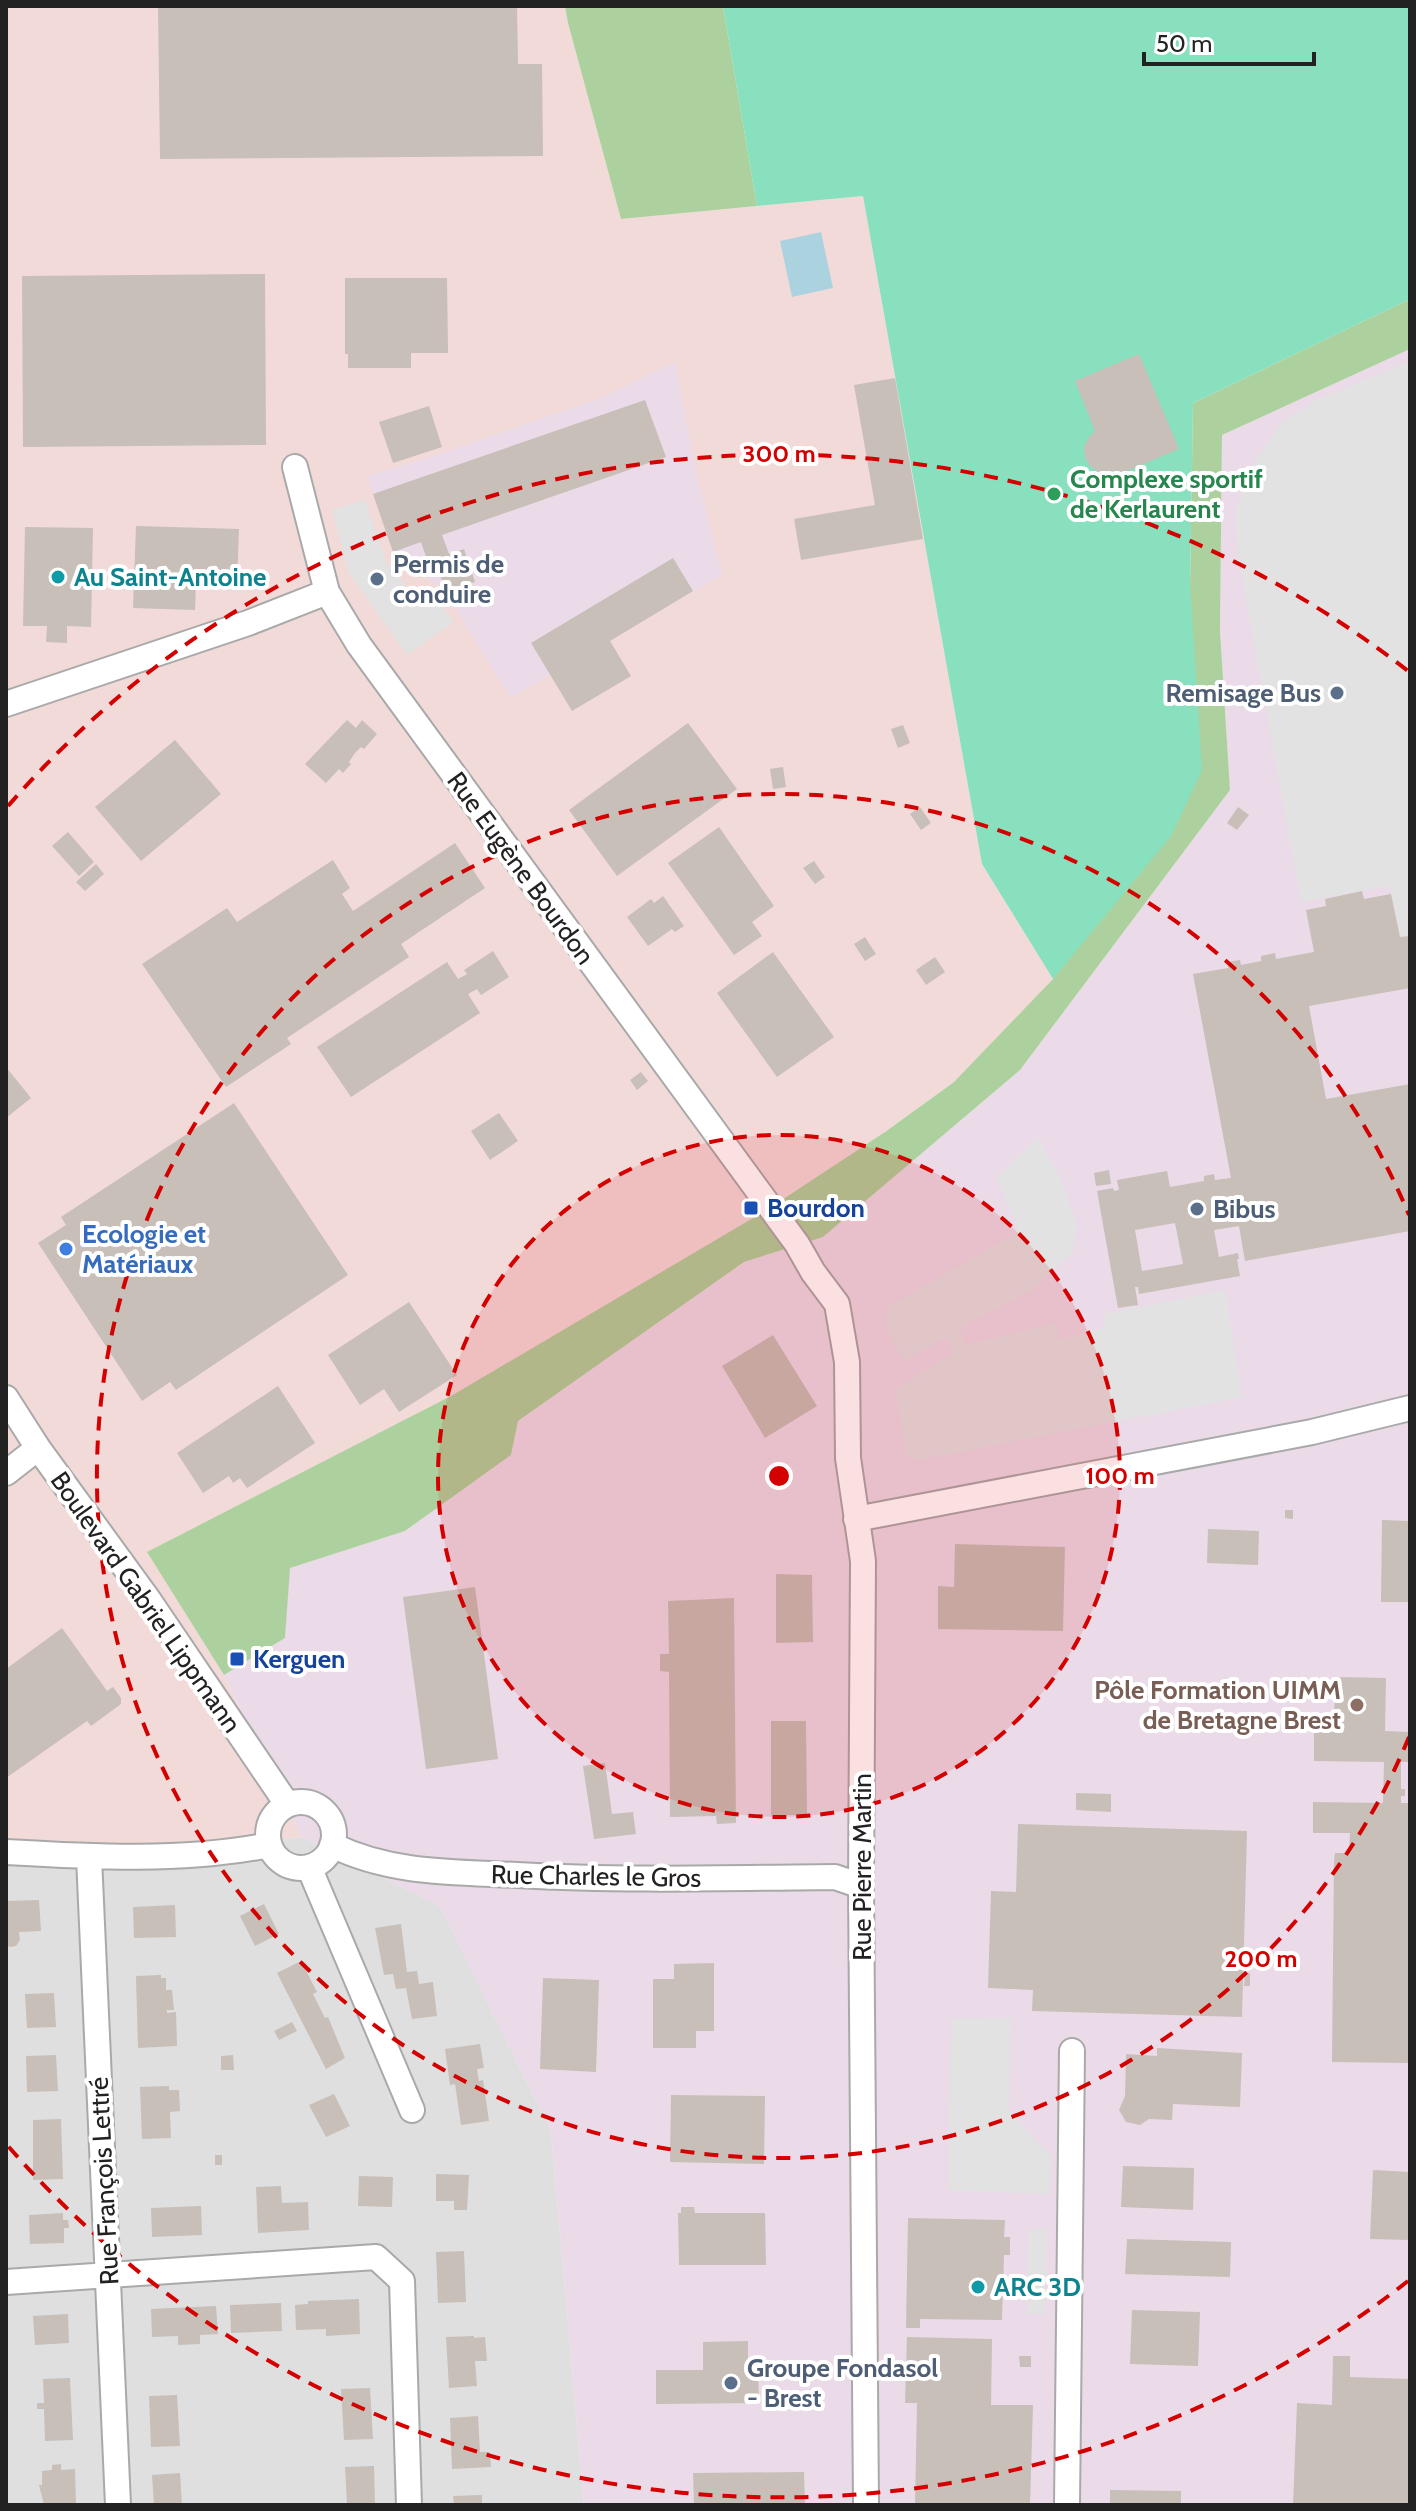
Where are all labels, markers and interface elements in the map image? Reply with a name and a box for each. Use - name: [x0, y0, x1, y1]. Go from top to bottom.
- scale bar: [1144, 16, 1314, 66]
- text: 50 m: [1156, 29, 1212, 58]
- text: 300 m: [742, 439, 816, 468]
- place label: Complexe sportif de Kerlaurent: [1070, 463, 1263, 525]
- marker: Complexe sportif de Kerlaurent: [1045, 485, 1063, 503]
- place label: Permis de conduire: [393, 548, 504, 610]
- place label: Au Saint-Antoine: [74, 561, 267, 593]
- marker: Au Saint-Antoine: [49, 568, 67, 586]
- marker: Permis de conduire: [368, 570, 386, 588]
- place label: Remisage Bus: [1165, 677, 1321, 709]
- marker: Remisage Bus: [1328, 684, 1346, 702]
- street label: Rue Eugène Bourdon: [440, 765, 602, 971]
- place label: Bourdon: [767, 1192, 865, 1224]
- place label: Bibus: [1213, 1193, 1276, 1225]
- marker: Bourdon: [742, 1199, 760, 1217]
- marker: Bibus: [1188, 1200, 1206, 1218]
- place label: Ecologie et Matériaux: [82, 1218, 206, 1280]
- marker: Ecologie et Matériaux: [57, 1240, 75, 1258]
- text: 100 m: [1085, 1461, 1155, 1490]
- centre of rings: [765, 1462, 793, 1490]
- street label: Boulevard Gabriel Lippmann: [44, 1465, 248, 1739]
- place label: Kerguen: [253, 1643, 345, 1675]
- marker: Kerguen: [228, 1650, 246, 1668]
- place label: Pôle Formation UIMM de Bretagne Brest: [1094, 1674, 1341, 1736]
- marker: Pôle Formation UIMM de Bretagne Brest: [1348, 1696, 1366, 1714]
- street label: Rue Pierre Martin: [846, 1773, 878, 1961]
- street label: Rue Charles le Gros: [491, 1858, 702, 1894]
- text: 200 m: [1225, 1944, 1297, 1973]
- street label: Rue François Lettré: [83, 2076, 125, 2286]
- place label: ARC 3D: [994, 2271, 1081, 2303]
- marker: ARC 3D: [969, 2278, 987, 2296]
- place label: Groupe Fondasol - Brest: [747, 2352, 938, 2414]
- marker: Groupe Fondasol - Brest: [722, 2374, 740, 2392]

